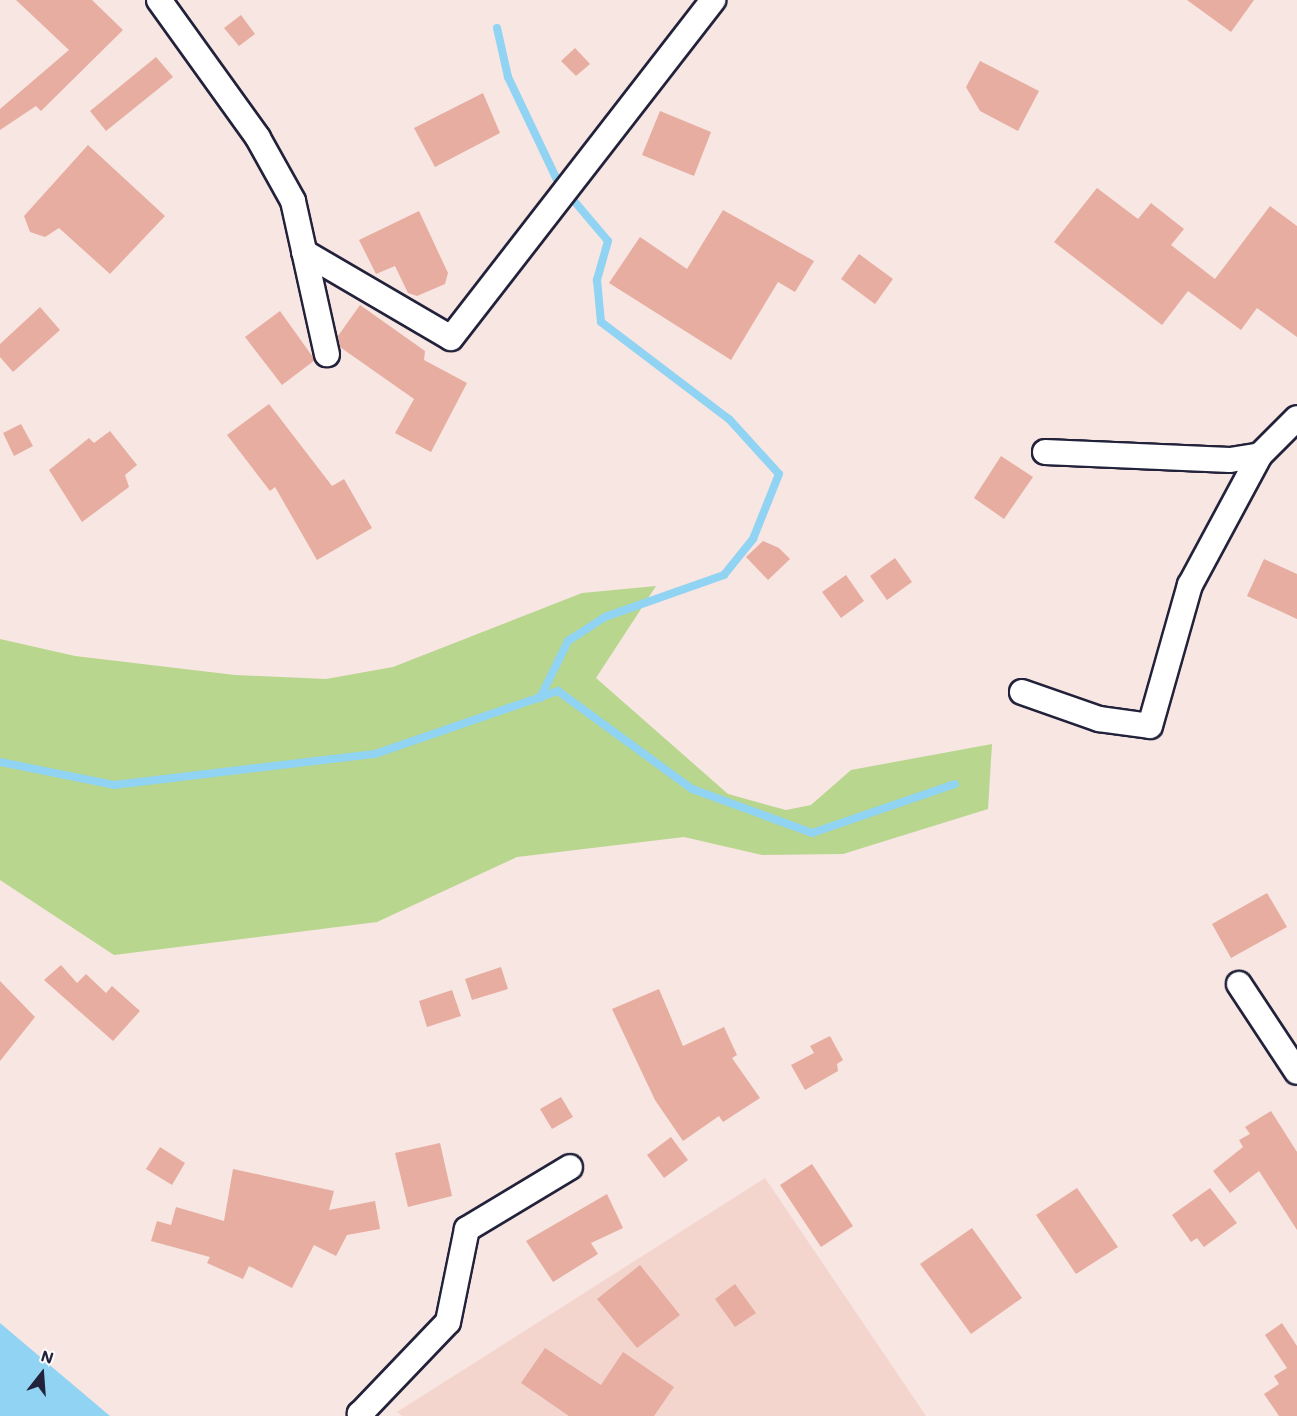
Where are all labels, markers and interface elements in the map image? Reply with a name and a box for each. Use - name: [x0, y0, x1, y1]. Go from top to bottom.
- north arrow: [12, 1344, 72, 1404]
- text: N: [39, 1344, 56, 1368]

